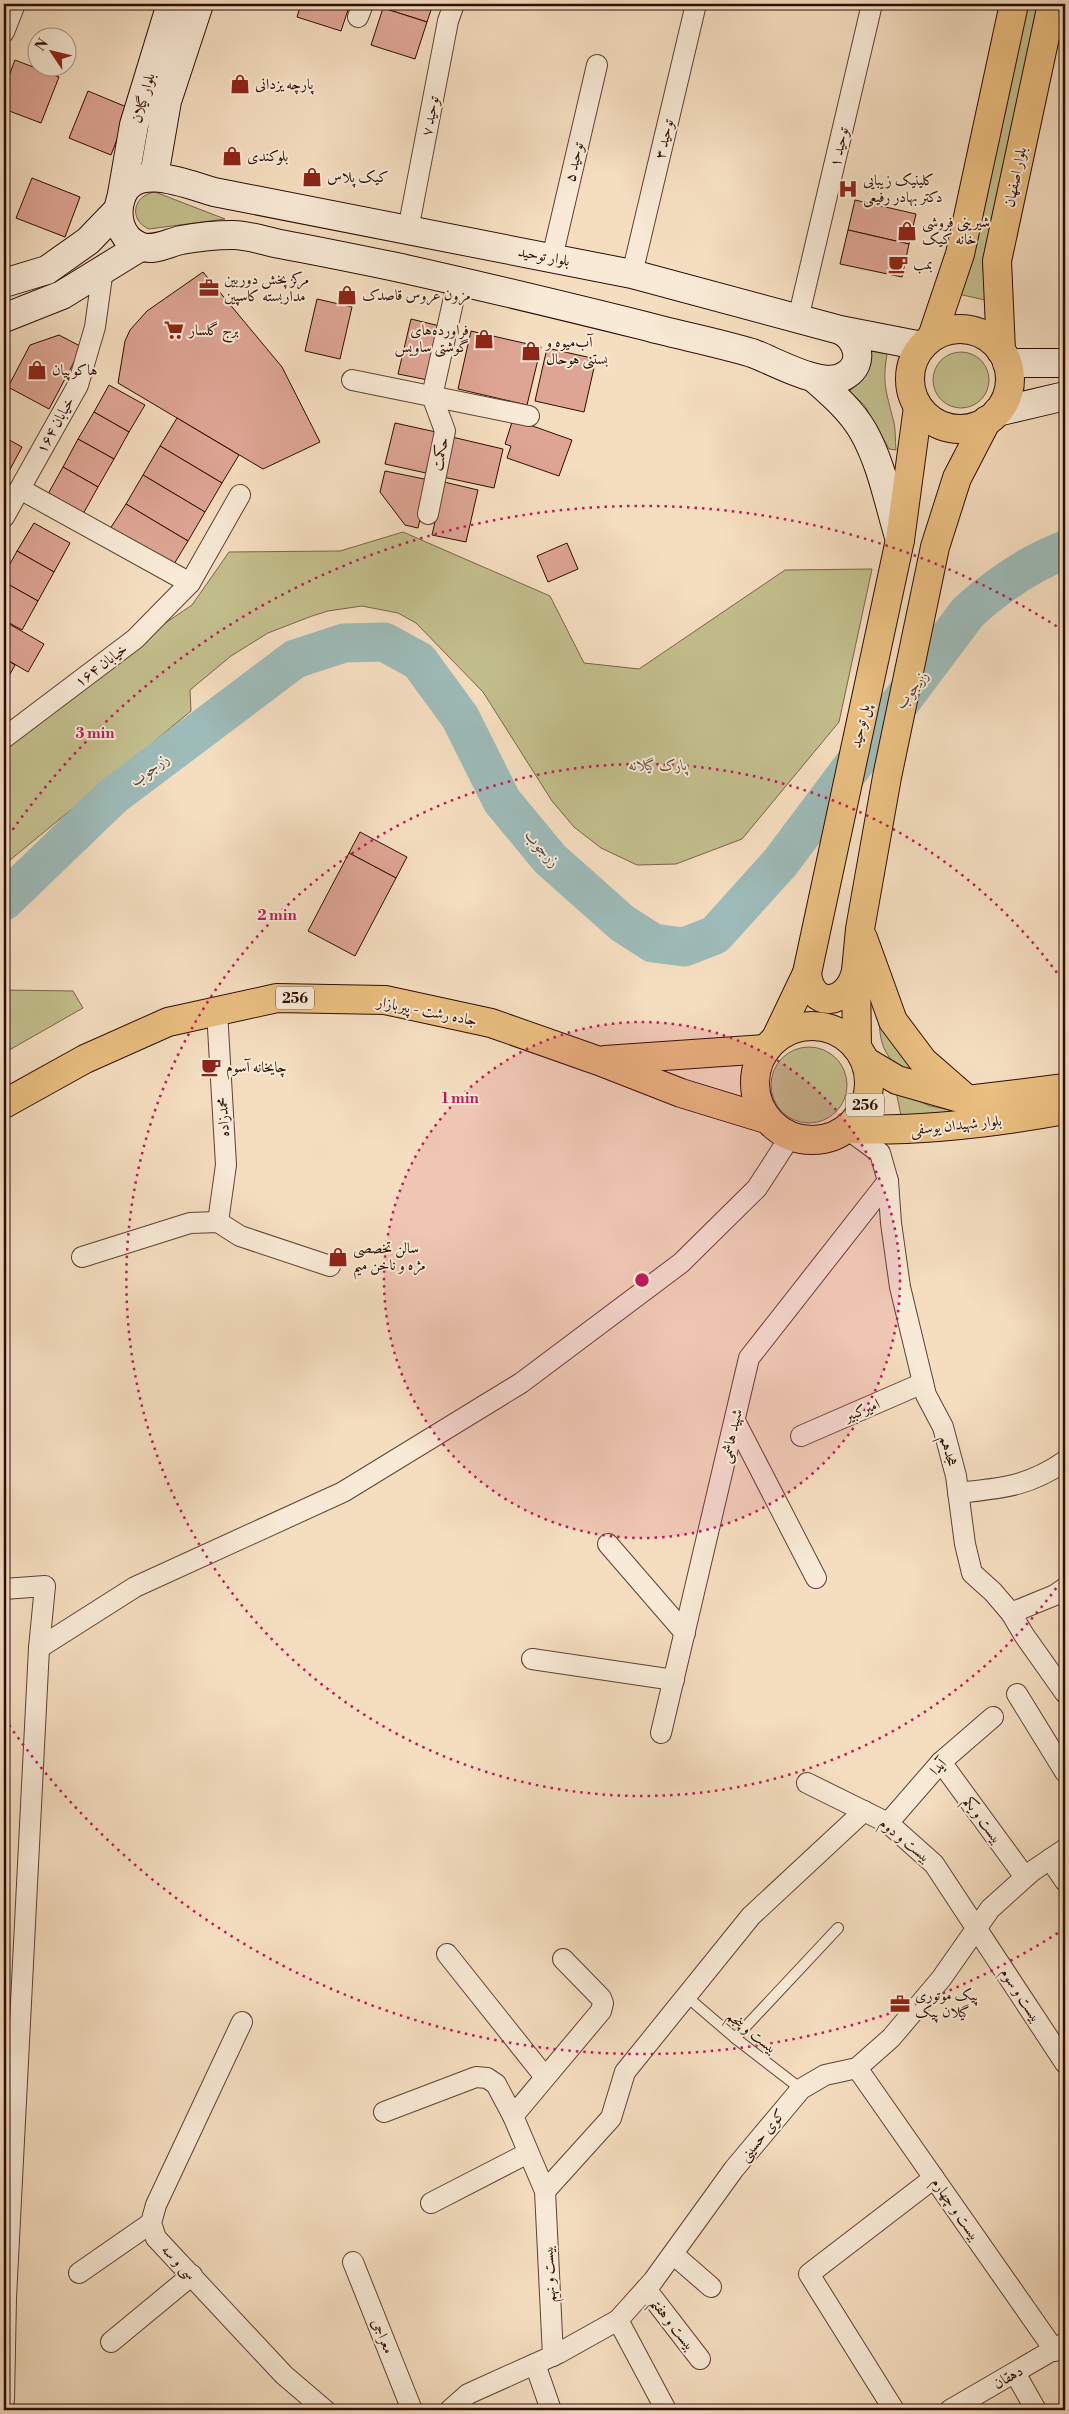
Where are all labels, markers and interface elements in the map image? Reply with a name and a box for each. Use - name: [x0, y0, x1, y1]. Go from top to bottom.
- north arrow: [28, 28, 78, 78]
- text: N: [32, 35, 53, 55]
- street label: بلوار گیلان: [127, 71, 160, 125]
- shop icon: پارچه یزدانی: [229, 73, 251, 95]
- place label: پارچه یزدانی: [255, 75, 314, 95]
- street label: توحید ۷: [417, 94, 444, 138]
- street label: توحید ۳: [651, 117, 678, 161]
- street label: توحید ۱: [826, 125, 853, 169]
- street label: توحید ۵: [561, 140, 588, 184]
- shop icon: بلوکندی: [221, 145, 243, 167]
- street label: بلوار اصفهان: [1000, 145, 1031, 209]
- place label: بلوکندی: [247, 147, 288, 166]
- shop icon: کیک پلاس: [301, 166, 323, 188]
- place label: کیک پلاس: [327, 168, 389, 188]
- place label: کلینیک زیبایی دکتر بهادر رفیعی: [863, 171, 943, 208]
- hospital icon: کلینیک زیبایی دکتر بهادر رفیعی: [837, 178, 859, 200]
- place label: شیرینی فروشی خانه کیک: [922, 213, 990, 249]
- shop icon: شیرینی فروشی خانه کیک: [896, 220, 918, 242]
- street label: بلوار توحید: [516, 242, 572, 271]
- cafe icon: بمب: [887, 253, 909, 275]
- place label: بمب: [913, 255, 933, 274]
- place label: مرکز پخش دوربین مداربسته کاسپین: [224, 270, 309, 306]
- office icon: مرکز پخش دوربین مداربسته کاسپین: [198, 277, 220, 299]
- shop icon: مزون عروس قاصدک: [336, 284, 358, 306]
- place label: مزون عروس قاصدک: [362, 286, 471, 306]
- supermarket icon: برج گلسار: [163, 319, 185, 341]
- place label: برج گلسار: [187, 321, 239, 343]
- place label: فراورده‌های گوشتی ساویس: [395, 321, 469, 358]
- shop icon: فراورده‌های گوشتی ساویس: [473, 328, 495, 350]
- place label: آب‌میوه و بستنی هوحال: [544, 333, 609, 370]
- shop icon: آب‌میوه و بستنی هوحال: [520, 340, 542, 362]
- shop icon: هاکوپیان: [26, 359, 48, 381]
- place label: هاکوپیان: [52, 361, 97, 381]
- street label: ۱۶۴ خیابان: [32, 394, 79, 457]
- street label: حکمت: [428, 436, 453, 473]
- street label: خیابان ۱۶۴: [71, 639, 131, 691]
- water label: زرجوب: [891, 666, 933, 713]
- street label: پل توحید: [847, 701, 876, 750]
- text: 3 min: [75, 724, 115, 743]
- water label: زرجوب: [126, 749, 173, 791]
- park label: پارک گیلانه: [629, 756, 688, 776]
- water label: زرجوب: [520, 826, 564, 872]
- text: 2 min: [257, 906, 297, 925]
- road number: 256: [276, 986, 314, 1010]
- street label: جاده رشت - پیربازار: [373, 992, 479, 1031]
- cafe icon: چایخانه آسوم: [200, 1056, 222, 1078]
- place label: چایخانه آسوم: [226, 1058, 287, 1080]
- text: 1 min: [441, 1089, 479, 1108]
- road number: 256: [846, 1094, 884, 1116]
- street label: محمدزاده: [213, 1096, 234, 1137]
- street label: بلوار شهیدان یوسفی: [910, 1111, 1003, 1141]
- place label: سالن تخصصی مژه و ناخن میم: [353, 1239, 426, 1280]
- shop icon: سالن تخصصی مژه و ناخن میم: [327, 1246, 349, 1268]
- centre of rings: [633, 1271, 651, 1289]
- street label: امیرکبیر: [840, 1395, 883, 1427]
- street label: شهید هاشمی: [716, 1407, 748, 1465]
- street label: هجدهم: [931, 1434, 962, 1470]
- street label: آیدا: [926, 1754, 952, 1780]
- street label: بیست و یکم: [956, 1793, 1006, 1850]
- street label: بیست و دوم: [873, 1814, 934, 1869]
- street label: بیست و سوم: [993, 1964, 1045, 2028]
- place label: پیک موتوری گیلان پیک: [915, 1986, 978, 2023]
- office icon: پیک موتوری گیلان پیک: [889, 1993, 911, 2015]
- street label: بیست و پنجم: [720, 2007, 781, 2061]
- street label: کوی حسینی: [735, 2105, 791, 2166]
- street label: بیست و چهارم: [924, 2174, 984, 2246]
- street label: سی و سه: [156, 2240, 200, 2285]
- street label: بیست و نهم: [539, 2245, 564, 2303]
- street label: بیست و هفتم: [642, 2294, 699, 2358]
- street label: معراجی: [367, 2316, 398, 2356]
- street label: دهقان: [990, 2361, 1027, 2393]

